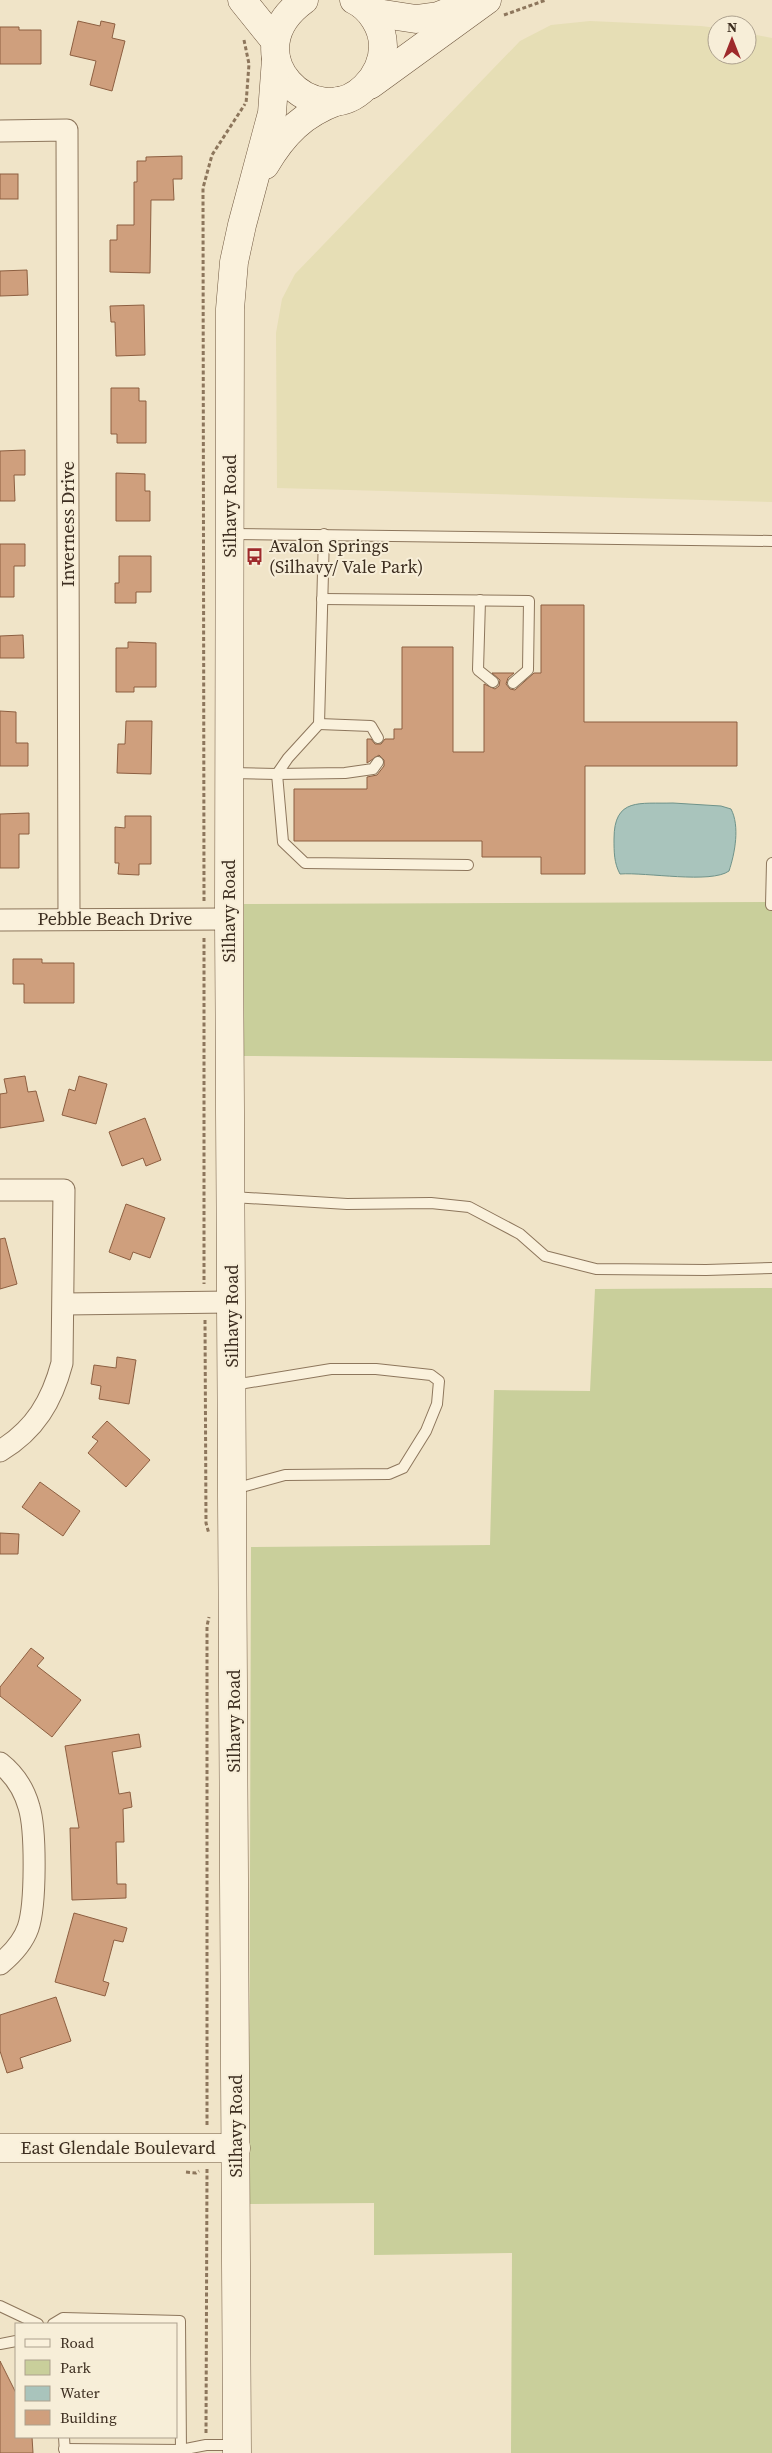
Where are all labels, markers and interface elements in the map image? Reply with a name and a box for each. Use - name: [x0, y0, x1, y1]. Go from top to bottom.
- north arrow: [707, 15, 757, 65]
- text: N: [727, 17, 737, 37]
- street label: Silhavy Road: [217, 454, 242, 558]
- street label: Inverness Drive: [55, 461, 80, 587]
- place label: Avalon Springs (Silhavy/ Vale Park): [269, 533, 423, 579]
- bus stop icon: Avalon Springs (Silhavy/ Vale Park): [245, 546, 265, 566]
- street label: Silhavy Road: [216, 859, 241, 963]
- street label: Pebble Beach Drive: [38, 906, 192, 931]
- street label: Silhavy Road: [219, 1264, 244, 1368]
- street label: Silhavy Road: [221, 1669, 246, 1773]
- street label: Silhavy Road: [223, 2074, 248, 2178]
- street label: East Glendale Boulevard: [21, 2135, 215, 2160]
- legend: [15, 2323, 178, 2438]
- text: Road: [60, 2332, 94, 2353]
- text: Park: [60, 2357, 92, 2378]
- text: Water: [60, 2382, 101, 2403]
- text: Building: [60, 2407, 117, 2428]

